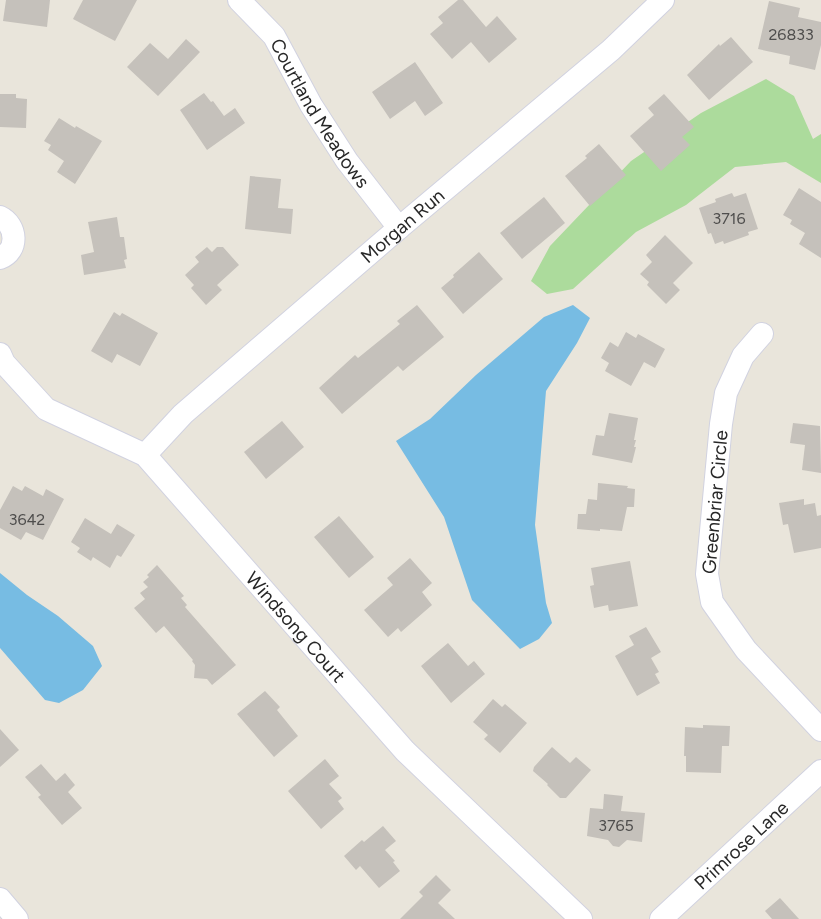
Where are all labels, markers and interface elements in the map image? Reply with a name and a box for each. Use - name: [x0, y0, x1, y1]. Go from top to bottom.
- house number: 26833: [768, 25, 814, 44]
- street label: Courtland Meadows: [266, 34, 375, 192]
- street label: Morgan Run: [356, 184, 449, 268]
- house number: 3716: [713, 209, 745, 228]
- street label: Greenbriar Circle: [697, 429, 733, 575]
- house number: 3642: [9, 510, 45, 529]
- street label: Windsong Court: [241, 567, 351, 687]
- street label: Primrose Lane: [689, 796, 793, 894]
- house number: 3765: [598, 816, 634, 835]

